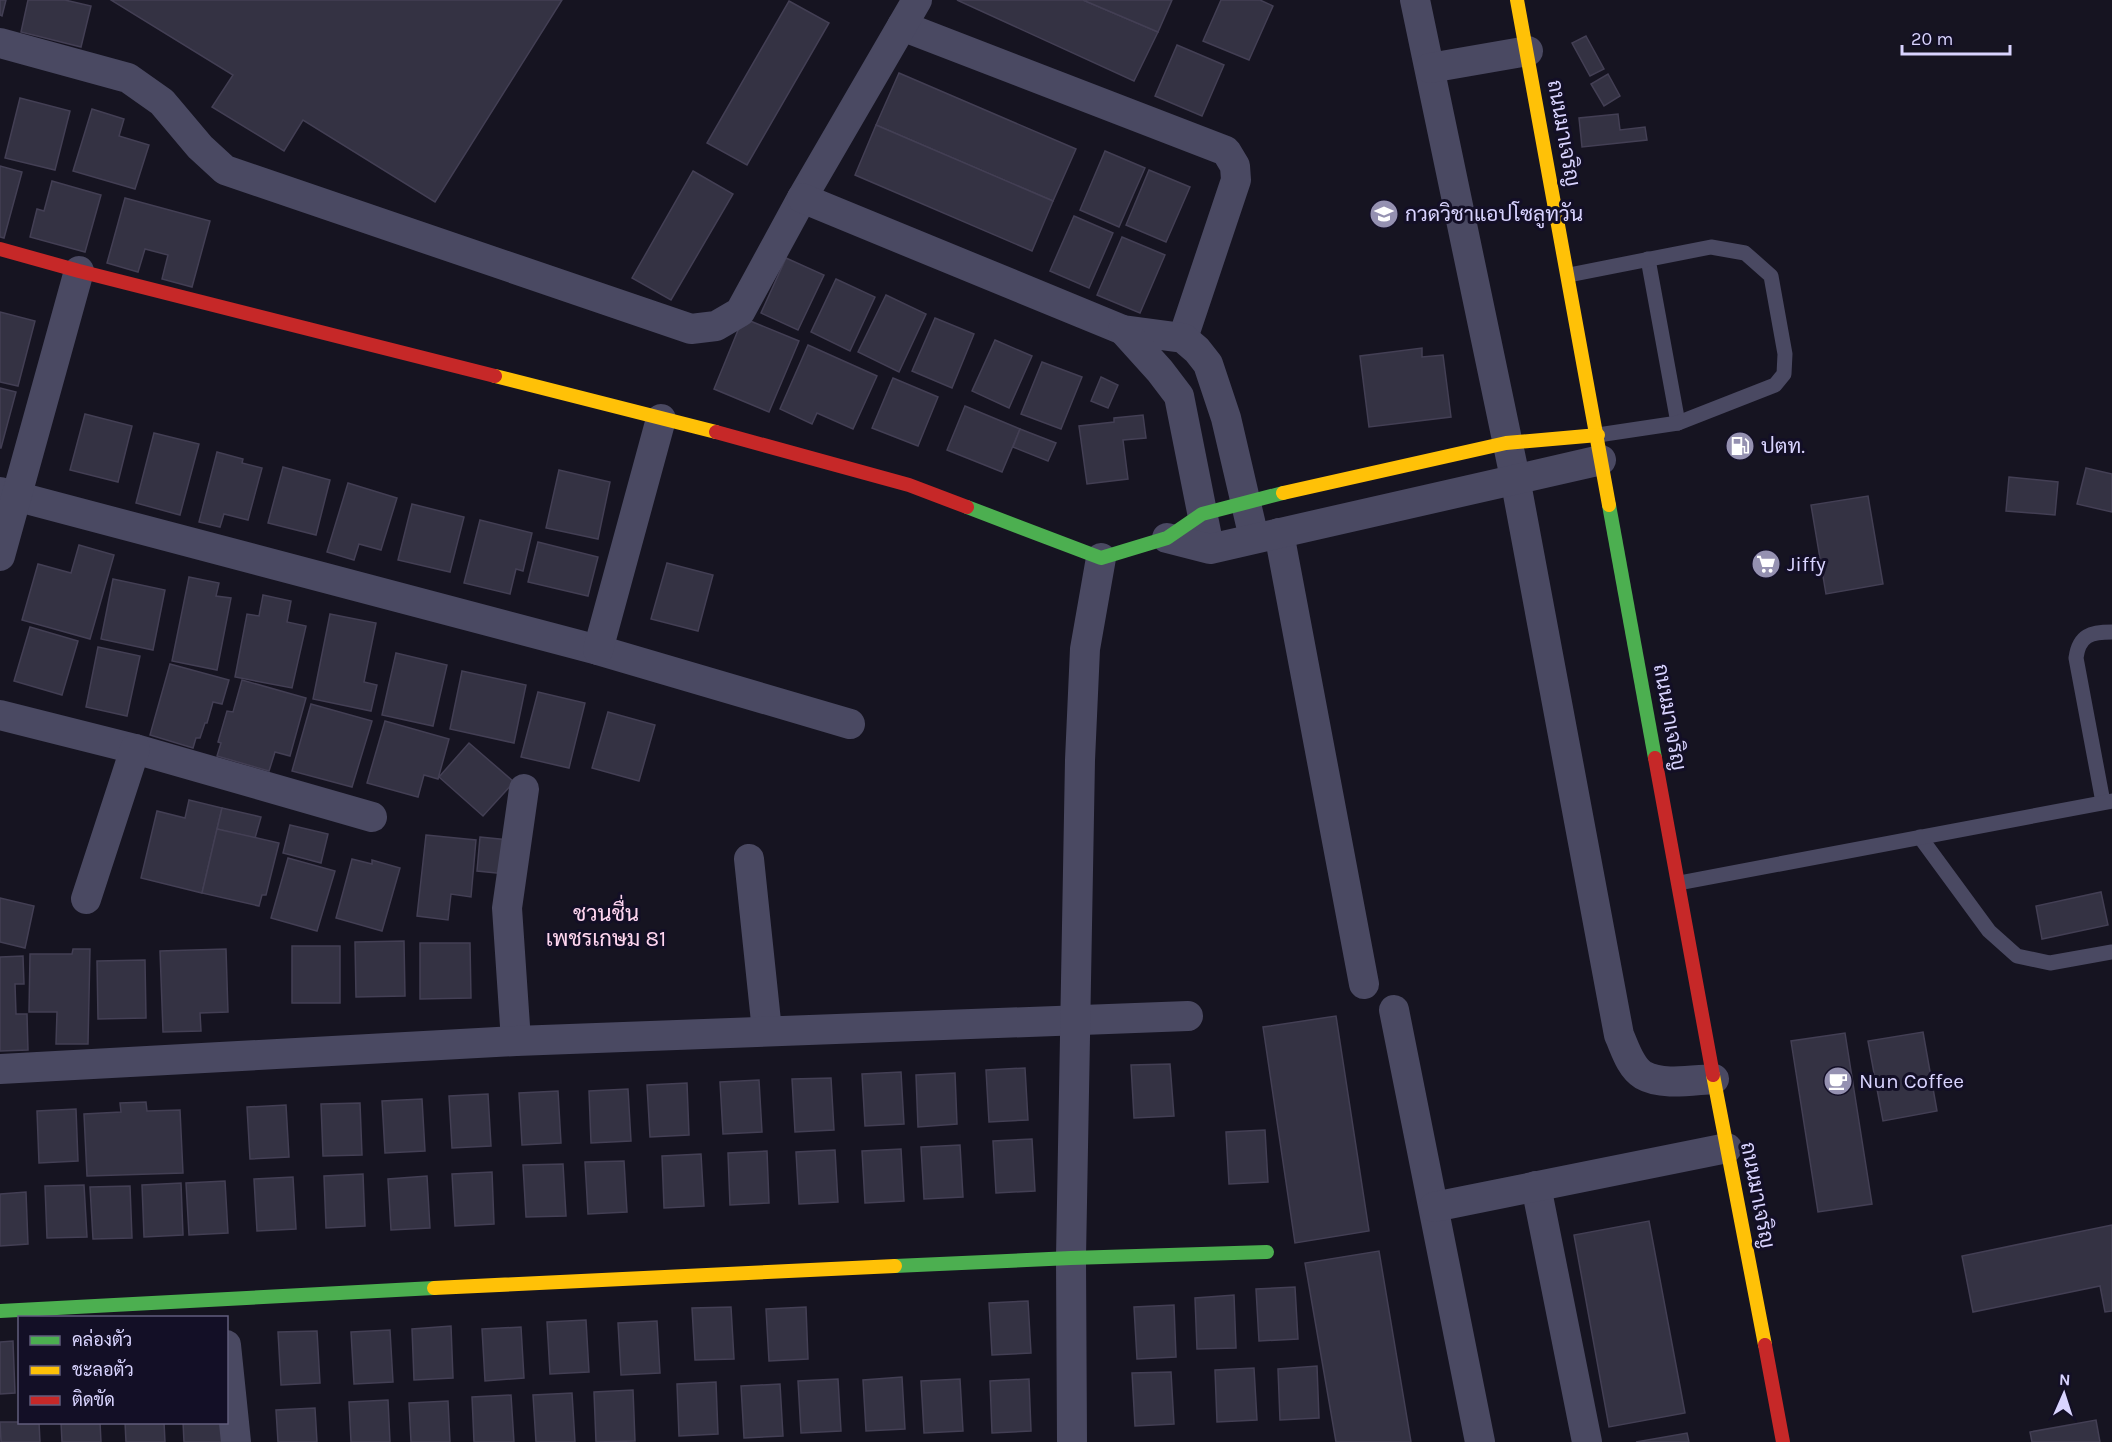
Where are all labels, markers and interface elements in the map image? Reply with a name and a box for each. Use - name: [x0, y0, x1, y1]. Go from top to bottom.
- scale bar: [1902, 18, 2010, 56]
- text: 20 m: [1911, 28, 1953, 50]
- street label: ถนนมาเจริญ: [1543, 78, 1585, 188]
- school or university icon: กวดวิชาแอปโซลูทวัน: [1368, 198, 1400, 230]
- place label: กวดวิชาแอปโซลูทวัน: [1405, 201, 1583, 229]
- fuel station icon: ปตท.: [1724, 430, 1756, 462]
- place label: ปตท.: [1761, 434, 1805, 458]
- supermarket icon: Jiffy: [1750, 548, 1782, 580]
- place label: Jiffy: [1787, 552, 1826, 576]
- street label: ถนนมาเจริญ: [1649, 662, 1691, 772]
- district label: ชวนชื่น เพชรเกษม 81: [546, 894, 666, 952]
- cafe icon: Nun Coffee: [1822, 1065, 1854, 1097]
- place label: Nun Coffee: [1859, 1069, 1964, 1093]
- street label: ถนนมาเจริญ: [1736, 1140, 1780, 1250]
- legend: [18, 1316, 228, 1424]
- text: คล่องตัว: [72, 1328, 132, 1351]
- text: ชะลอตัว: [72, 1359, 134, 1381]
- north arrow: [2034, 1364, 2094, 1424]
- text: N: [2059, 1370, 2071, 1389]
- text: ติดขัด: [72, 1389, 115, 1411]

